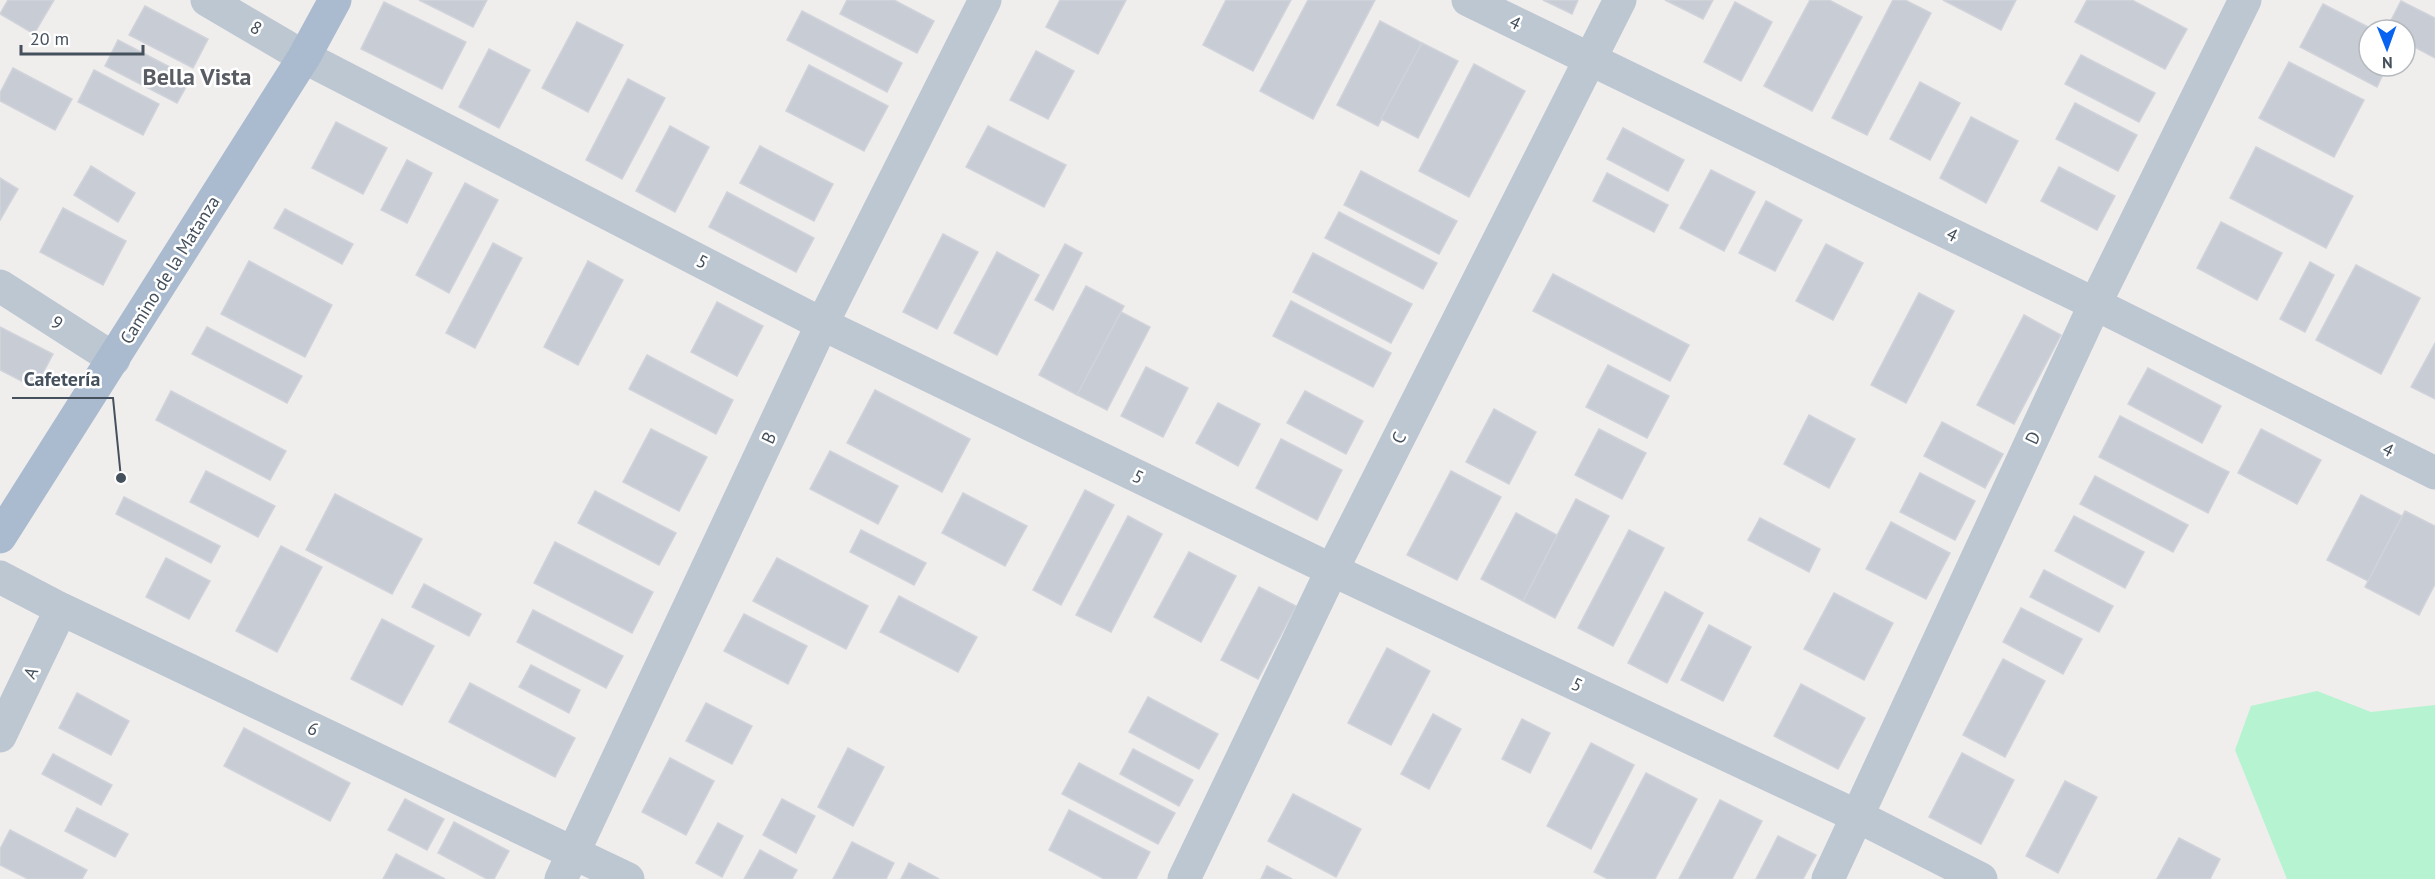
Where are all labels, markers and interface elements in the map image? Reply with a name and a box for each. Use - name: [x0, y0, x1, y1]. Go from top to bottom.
- street label: 4: [1506, 10, 1525, 35]
- street label: 8: [246, 15, 266, 40]
- scale bar: [21, 18, 142, 56]
- north arrow: [2357, 18, 2417, 78]
- text: 20 m: [30, 27, 69, 50]
- text: N: [2382, 53, 2393, 73]
- district label: Bella Vista: [142, 61, 252, 92]
- street label: Camino de la Matanza: [115, 191, 224, 348]
- street label: 4: [1943, 222, 1962, 247]
- street label: 5: [693, 249, 712, 274]
- street label: 9: [47, 310, 68, 335]
- callout: Cafetería: [12, 360, 113, 398]
- text: Cafetería: [24, 366, 100, 392]
- street label: B: [756, 428, 781, 447]
- street label: C: [1386, 428, 1411, 448]
- street label: D: [2020, 428, 2045, 448]
- street label: 4: [2379, 437, 2398, 462]
- street label: 5: [1129, 464, 1148, 489]
- street label: A: [18, 663, 43, 683]
- street label: 5: [1568, 672, 1587, 697]
- street label: 6: [304, 716, 323, 741]

